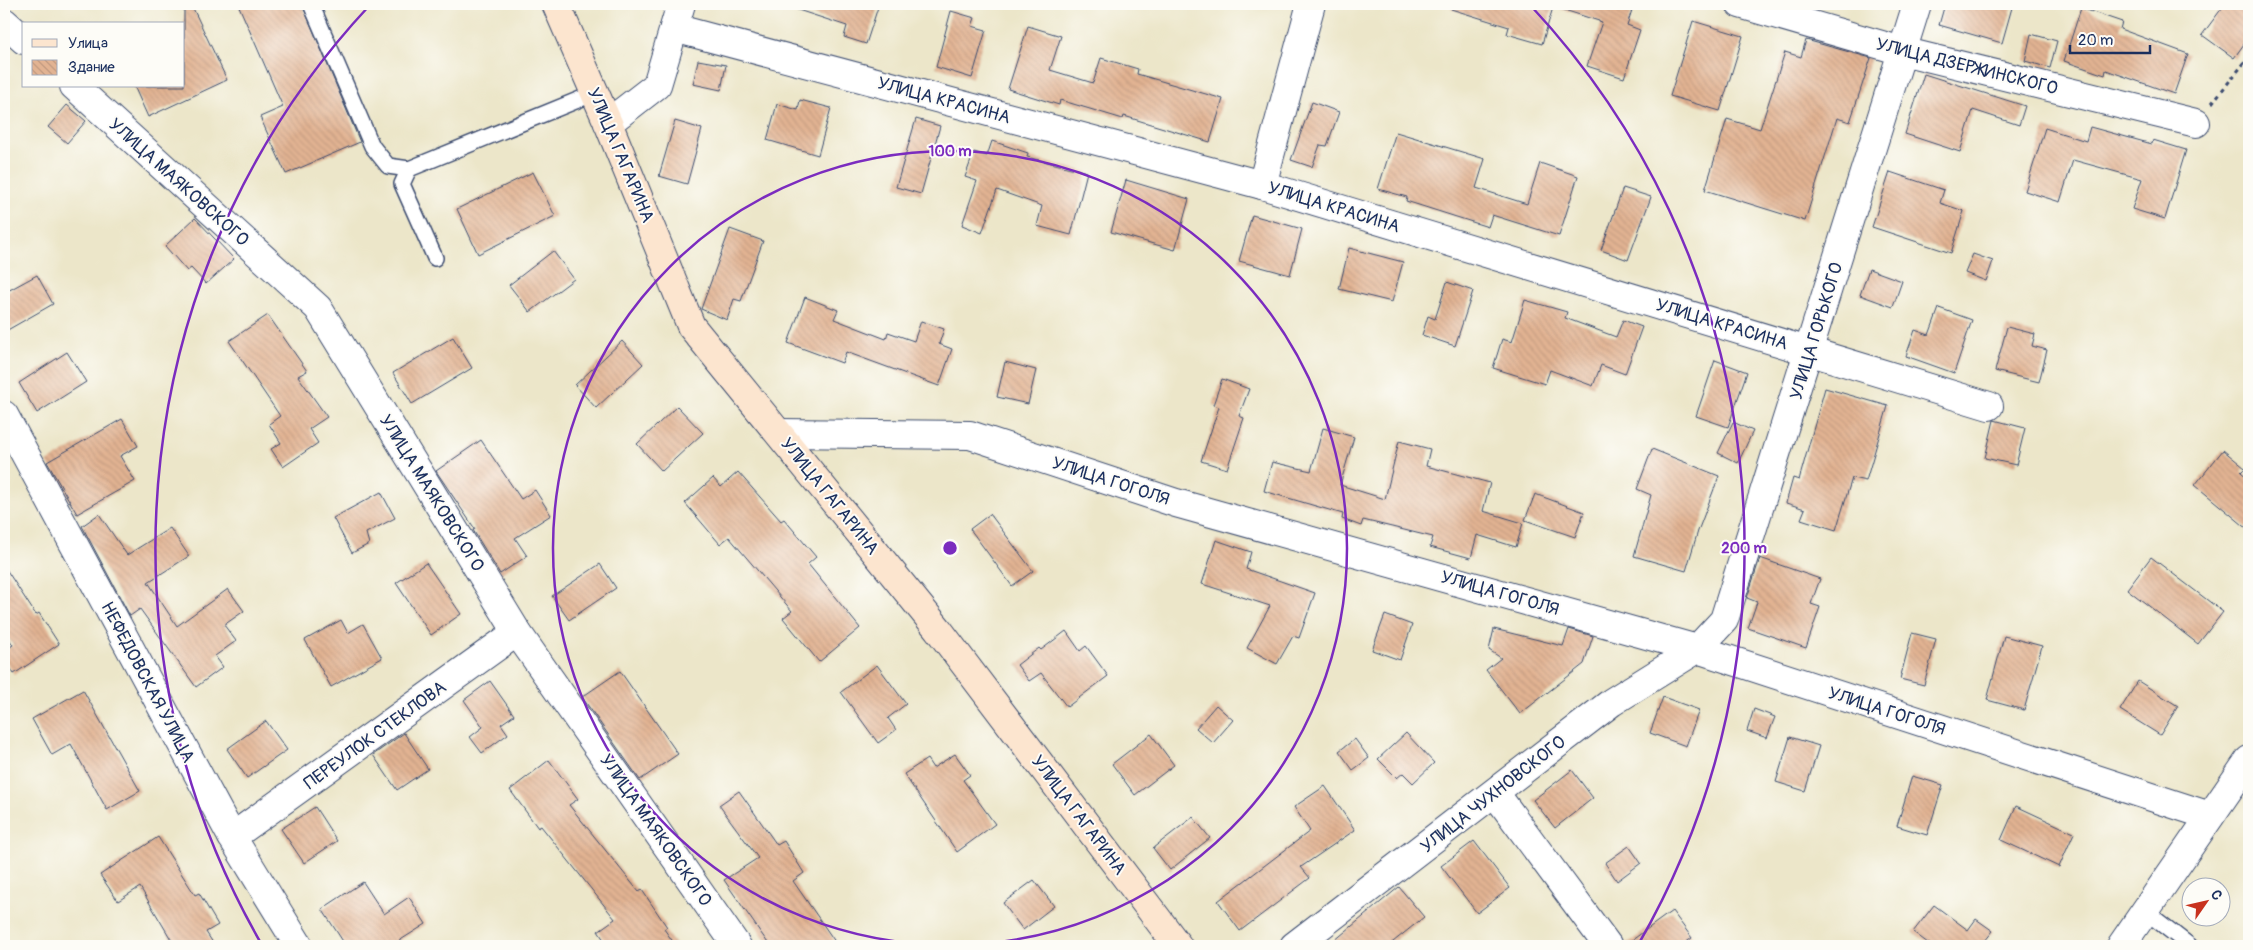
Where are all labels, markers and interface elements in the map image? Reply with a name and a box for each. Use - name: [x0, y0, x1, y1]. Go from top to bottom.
- legend: [22, 22, 185, 88]
- scale bar: [2070, 22, 2150, 54]
- text: 20 m: [2078, 31, 2113, 50]
- street label: УЛИЦА ДЗЕРЖИНСКОГО: [1874, 33, 2060, 100]
- text: Улица: [68, 34, 108, 53]
- text: Здание: [68, 58, 115, 77]
- street label: УЛИЦА КРАСИНА: [875, 72, 1013, 129]
- street label: УЛИЦА ГАГАРИНА: [582, 84, 659, 226]
- street label: УЛИЦА МАЯКОВСКОГО: [104, 113, 254, 251]
- text: 100 m: [929, 142, 971, 161]
- street label: УЛИЦА КРАСИНА: [1265, 176, 1403, 239]
- street label: УЛИЦА ГОРЬКОГО: [1785, 260, 1848, 403]
- street label: УЛИЦА КРАСИНА: [1653, 293, 1791, 356]
- street label: УЛИЦА МАЯКОВСКОГО: [374, 411, 489, 576]
- street label: УЛИЦА ГАГАРИНА: [775, 433, 884, 560]
- street label: УЛИЦА ГОГОЛЯ: [1049, 452, 1172, 511]
- centre of rings: [941, 539, 959, 557]
- text: 200 m: [1721, 539, 1767, 558]
- street label: УЛИЦА ГОГОЛЯ: [1438, 566, 1562, 621]
- street label: НЕФЕДОВСКАЯ УЛИЦА: [95, 598, 200, 767]
- street label: ПЕРЕУЛОК СТЕКЛОВА: [299, 676, 451, 795]
- street label: УЛИЦА ГОГОЛЯ: [1825, 682, 1948, 741]
- street label: УЛИЦА ЧУХНОВСКОГО: [1416, 731, 1571, 858]
- street label: УЛИЦА МАЯКОВСКОГО: [594, 750, 717, 911]
- street label: УЛИЦА ГАГАРИНА: [1026, 751, 1131, 880]
- north arrow: [2180, 878, 2230, 928]
- text: С: [2207, 887, 2226, 904]

